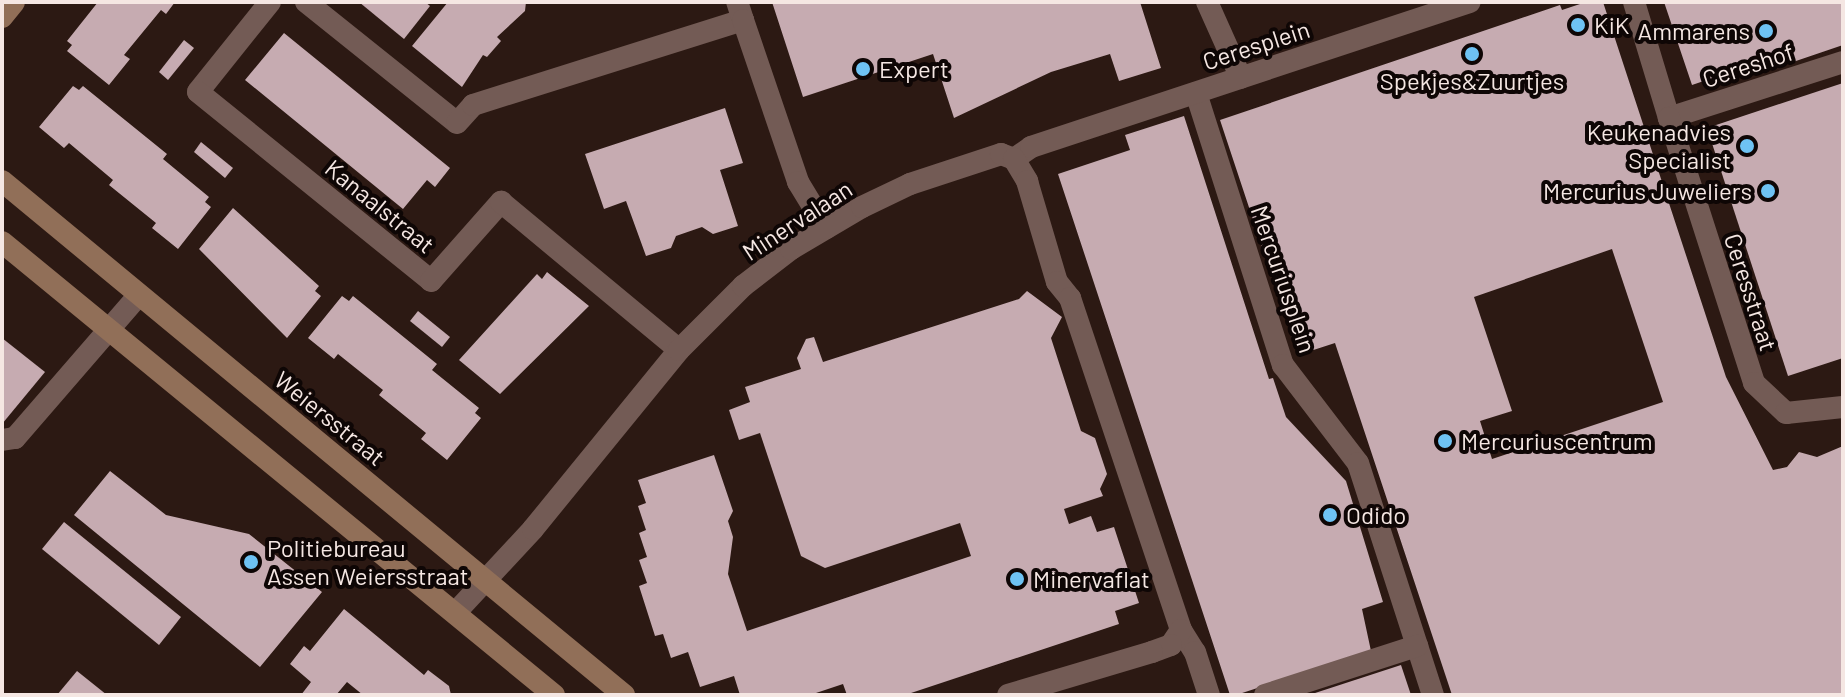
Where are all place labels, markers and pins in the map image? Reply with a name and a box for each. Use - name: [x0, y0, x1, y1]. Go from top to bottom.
- place label: KiK: [1594, 11, 1629, 39]
- marker: KiK: [1569, 16, 1587, 34]
- place label: Ammarens: [1638, 17, 1750, 45]
- marker: Ammarens: [1757, 22, 1775, 40]
- marker: Spekjes&Zuurtjes: [1463, 45, 1481, 63]
- place label: Expert: [879, 55, 949, 83]
- marker: Expert: [854, 60, 872, 78]
- place label: Spekjes&Zuurtjes: [1380, 67, 1564, 95]
- place label: Keukenadvies Specialist: [1587, 118, 1731, 174]
- marker: Keukenadvies Specialist: [1738, 137, 1756, 155]
- place label: Mercurius Juweliers: [1543, 177, 1752, 205]
- marker: Mercurius Juweliers: [1759, 182, 1777, 200]
- place label: Mercuriuscentrum: [1461, 427, 1652, 455]
- marker: Mercuriuscentrum: [1436, 432, 1454, 450]
- place label: Odido: [1346, 501, 1406, 529]
- marker: Odido: [1321, 506, 1339, 524]
- place label: Politiebureau Assen Weiersstraat: [267, 534, 468, 590]
- marker: Politiebureau Assen Weiersstraat: [242, 553, 260, 571]
- place label: Minervaflat: [1033, 565, 1150, 593]
- marker: Minervaflat: [1008, 570, 1026, 588]

